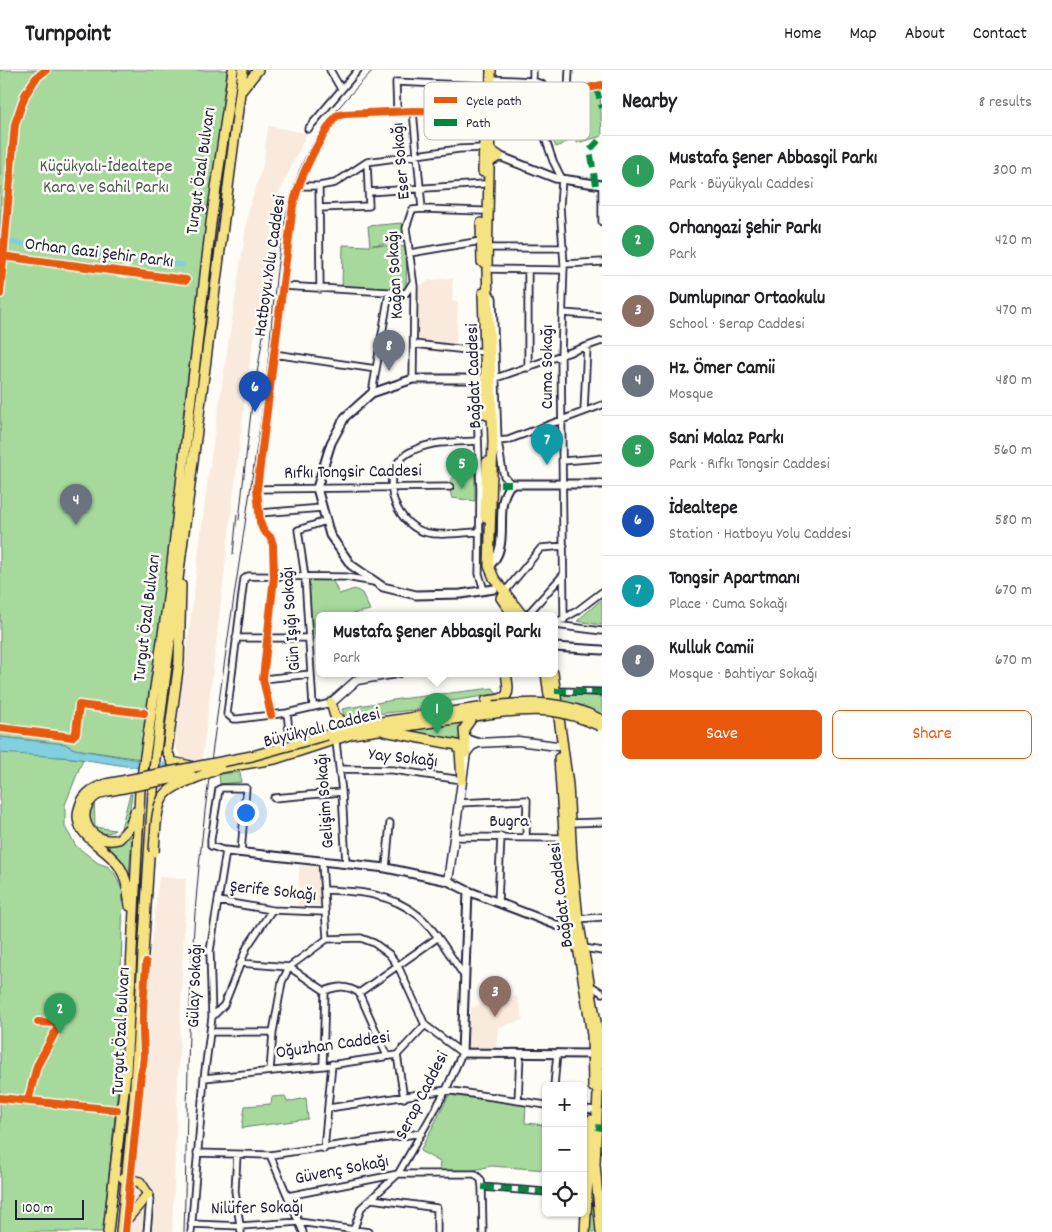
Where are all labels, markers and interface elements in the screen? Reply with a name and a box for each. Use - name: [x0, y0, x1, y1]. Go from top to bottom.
- text: Turnpoint: [25, 18, 111, 52]
- text: Home: [784, 22, 821, 47]
- text: Map: [849, 22, 877, 47]
- text: About: [905, 22, 945, 47]
- text: Contact: [973, 22, 1027, 47]
- legend: [424, 82, 590, 140]
- text: Nearby: [622, 88, 677, 118]
- text: 8 results: [979, 91, 1032, 114]
- text: Cycle path: [466, 92, 522, 112]
- street label: Turgut Özal Bulvarı: [181, 106, 223, 236]
- text: Path: [466, 114, 491, 134]
- street label: Eser Sokağı: [386, 121, 418, 201]
- text: Mustafa Şener Abbasgil Parkı: [669, 146, 877, 173]
- park label: Küçükyalı-İdealtepe Kara ve Sahil Parkı: [40, 155, 172, 201]
- text: 1: [636, 159, 640, 182]
- text: 300 m: [993, 159, 1032, 182]
- text: Park · Büyükyalı Caddesi: [669, 173, 813, 196]
- street label: Hatboyu Yolu Caddesi: [249, 193, 293, 339]
- text: Orhangazi Şehir Parkı: [669, 216, 821, 243]
- text: 2: [635, 229, 642, 252]
- text: 420 m: [995, 229, 1032, 252]
- street label: Kağan Sokağı: [381, 230, 411, 320]
- street label: Orhan Gazi Şehir Parkı: [23, 232, 175, 276]
- text: Park: [669, 243, 696, 266]
- text: Dumlupınar Ortaokulu: [669, 286, 825, 313]
- text: 3: [634, 299, 642, 322]
- text: 470 m: [996, 299, 1032, 322]
- text: School · Serap Caddesi: [669, 313, 805, 336]
- street label: Bağdat Caddesi: [461, 323, 489, 429]
- street label: Cuma Sokağı: [536, 325, 561, 409]
- pin: 8: [373, 330, 405, 371]
- text: Hz. Ömer Camii: [669, 356, 775, 383]
- text: 4: [635, 369, 641, 392]
- text: 480 m: [996, 369, 1032, 392]
- pin: 6: [239, 371, 271, 412]
- text: Mosque: [669, 383, 713, 406]
- pin: 7: [531, 424, 563, 465]
- text: Sani Malaz Parkı: [669, 426, 784, 453]
- text: 5: [634, 439, 642, 462]
- text: 560 m: [993, 439, 1032, 462]
- pin: 5: [446, 448, 478, 489]
- text: Park · Rıfkı Tongsir Caddesi: [669, 453, 830, 476]
- street label: Rıfkı Tongsir Caddesi: [284, 459, 422, 487]
- pin: 4: [60, 484, 92, 525]
- text: İdealtepe: [669, 496, 738, 523]
- text: 6: [634, 509, 642, 532]
- text: 580 m: [995, 509, 1032, 532]
- text: Station · Hatboyu Yolu Caddesi: [669, 523, 851, 546]
- street label: Turgut Özal Bulvarı: [128, 553, 168, 683]
- street label: Gün Işığı Sokağı: [276, 566, 308, 672]
- text: Tongsir Apartmanı: [669, 566, 800, 593]
- text: 7: [635, 579, 641, 602]
- text: 670 m: [995, 579, 1032, 602]
- text: Place · Cuma Sokağı: [669, 593, 787, 616]
- popup: [316, 612, 558, 677]
- text: Mustafa Şener Abbasgil Parkı: [333, 620, 541, 647]
- text: Kulluk Camii: [669, 636, 754, 663]
- text: Park: [333, 647, 360, 670]
- text: 8: [635, 649, 641, 672]
- text: 670 m: [995, 649, 1032, 672]
- text: Mosque · Bahtiyar Sokağı: [669, 663, 817, 686]
- pin: 1: [421, 693, 453, 734]
- street label: Büyükyalı Caddesi: [261, 702, 383, 756]
- button: Save: [622, 710, 822, 759]
- button: Share: [832, 710, 1032, 759]
- street label: Yay Sokağı: [367, 743, 439, 775]
- street label: Gelişim Sokağı: [310, 753, 342, 849]
- your location: [233, 800, 259, 826]
- street label: Bugra: [489, 810, 529, 835]
- street label: Bağdat Caddesi: [543, 841, 581, 949]
- street label: Şerife Sokağı: [229, 875, 317, 909]
- street label: Gülay Sokağı: [182, 944, 210, 1028]
- street label: Turgut Özal Bulvarı: [106, 966, 138, 1096]
- pin: 3: [479, 976, 511, 1017]
- pin: 2: [44, 993, 76, 1034]
- street label: Oğuzhan Caddesi: [274, 1026, 392, 1066]
- street label: Serap Caddesi: [390, 1047, 456, 1145]
- map controls: [542, 1082, 587, 1217]
- button: +: [542, 1082, 587, 1127]
- button: −: [542, 1127, 587, 1172]
- street label: Güvenç Sokağı: [293, 1150, 391, 1192]
- button: locate: [542, 1172, 587, 1217]
- street label: Nilüfer Sokağı: [211, 1196, 303, 1222]
- scale bar: [15, 1197, 84, 1220]
- text: 100 m: [22, 1199, 53, 1219]

